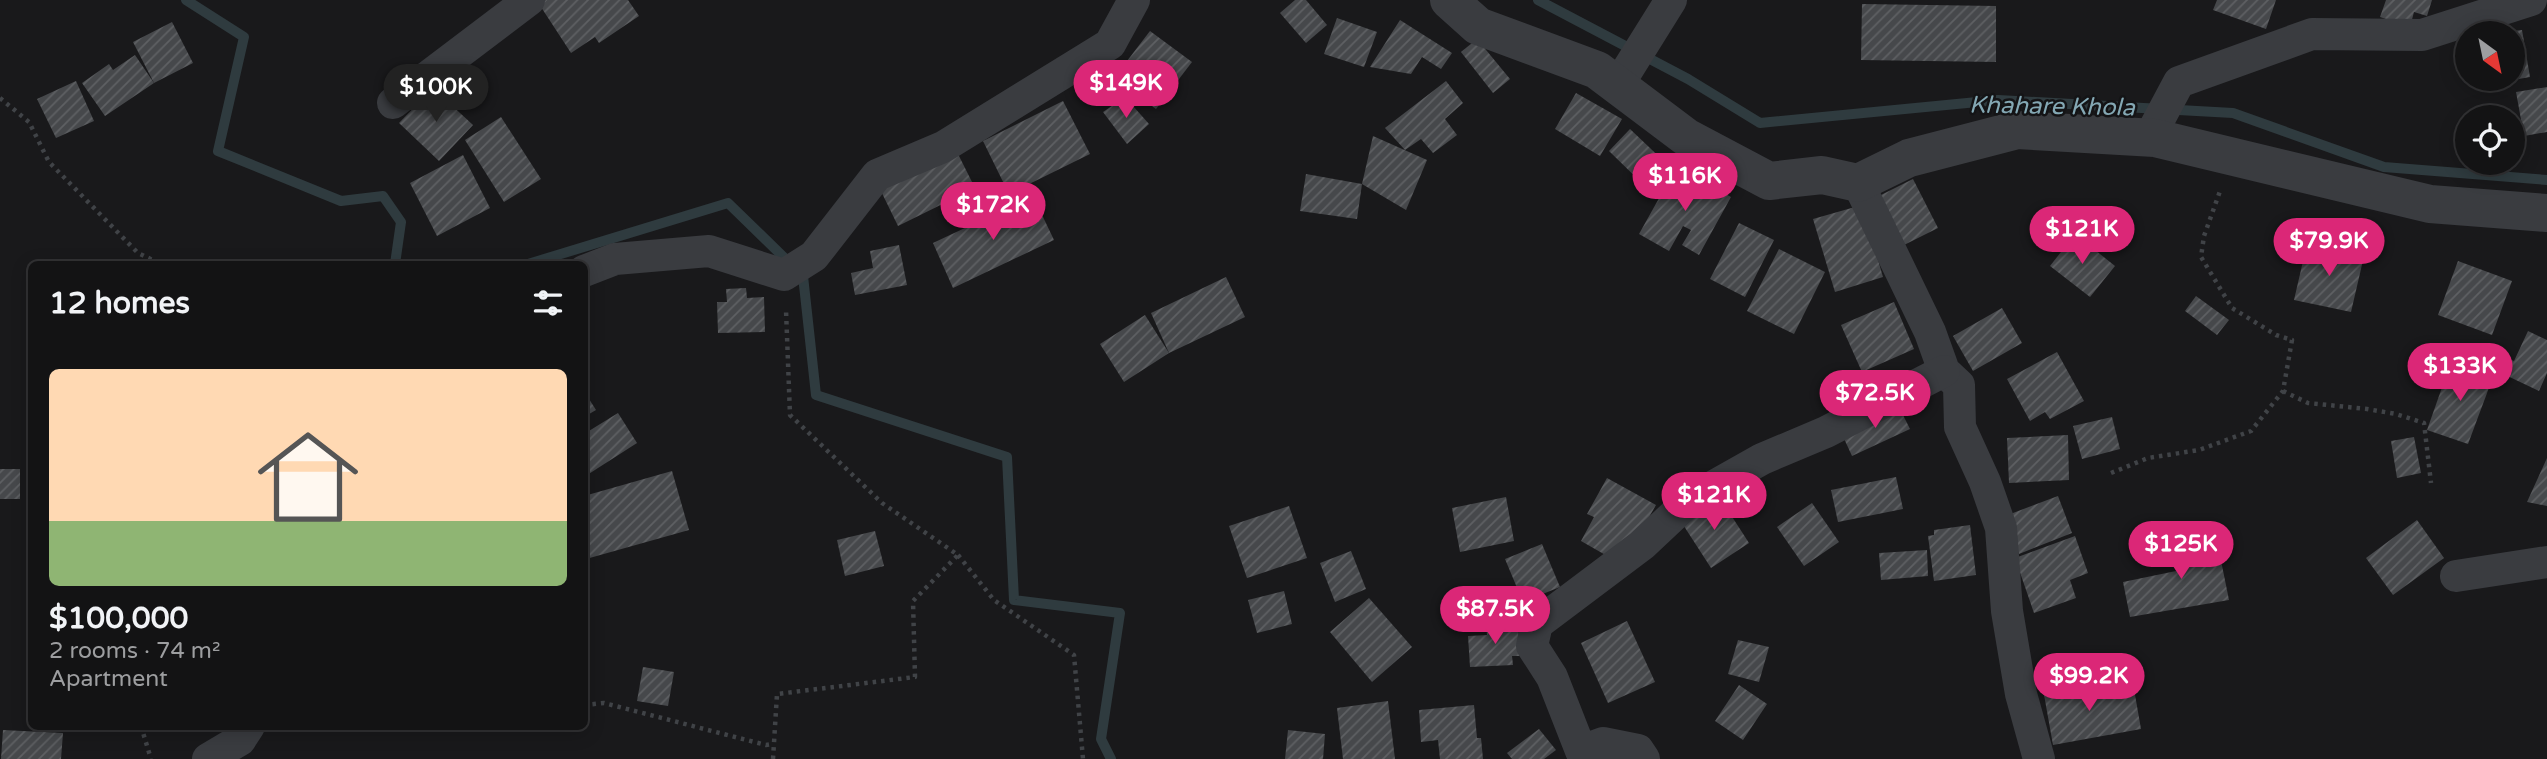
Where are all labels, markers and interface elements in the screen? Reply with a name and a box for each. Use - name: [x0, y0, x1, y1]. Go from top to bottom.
- north arrow: [2455, 21, 2525, 91]
- map controls: [2455, 21, 2525, 175]
- pin: $149K: [1077, 60, 1175, 120]
- pin: $100K: [387, 64, 485, 124]
- text: $149K: [1090, 69, 1162, 97]
- text: $100K: [400, 73, 472, 101]
- water label: Khahare Khola: [1969, 91, 2136, 122]
- button: locate: [2455, 105, 2525, 175]
- pin: $116K: [1636, 154, 1734, 213]
- text: $116K: [1649, 162, 1721, 190]
- pin: $172K: [944, 182, 1042, 242]
- text: $172K: [957, 191, 1029, 219]
- pin: $121K: [2033, 206, 2131, 266]
- text: $121K: [2046, 215, 2118, 243]
- pin: $79.9K: [2272, 218, 2386, 278]
- text: $79.9K: [2290, 227, 2368, 255]
- icon: filters: [529, 284, 567, 322]
- text: 12 homes: [49, 285, 190, 322]
- pin: $133K: [2411, 344, 2509, 403]
- text: $133K: [2424, 352, 2496, 380]
- pin: $72.5K: [1818, 370, 1932, 430]
- text: $72.5K: [1836, 379, 1914, 407]
- icon: home: [245, 414, 371, 540]
- pin: $121K: [1665, 472, 1763, 532]
- text: $121K: [1678, 481, 1750, 509]
- pin: $125K: [2132, 522, 2230, 581]
- text: $125K: [2145, 530, 2217, 558]
- pin: $87.5K: [1438, 586, 1552, 646]
- text: $87.5K: [1456, 595, 1534, 623]
- text: $100,000: [49, 600, 188, 637]
- text: 2 rooms · 74 m²: [49, 637, 220, 665]
- pin: $99.2K: [2032, 654, 2146, 713]
- text: $99.2K: [2050, 662, 2128, 690]
- text: Apartment: [49, 665, 168, 693]

